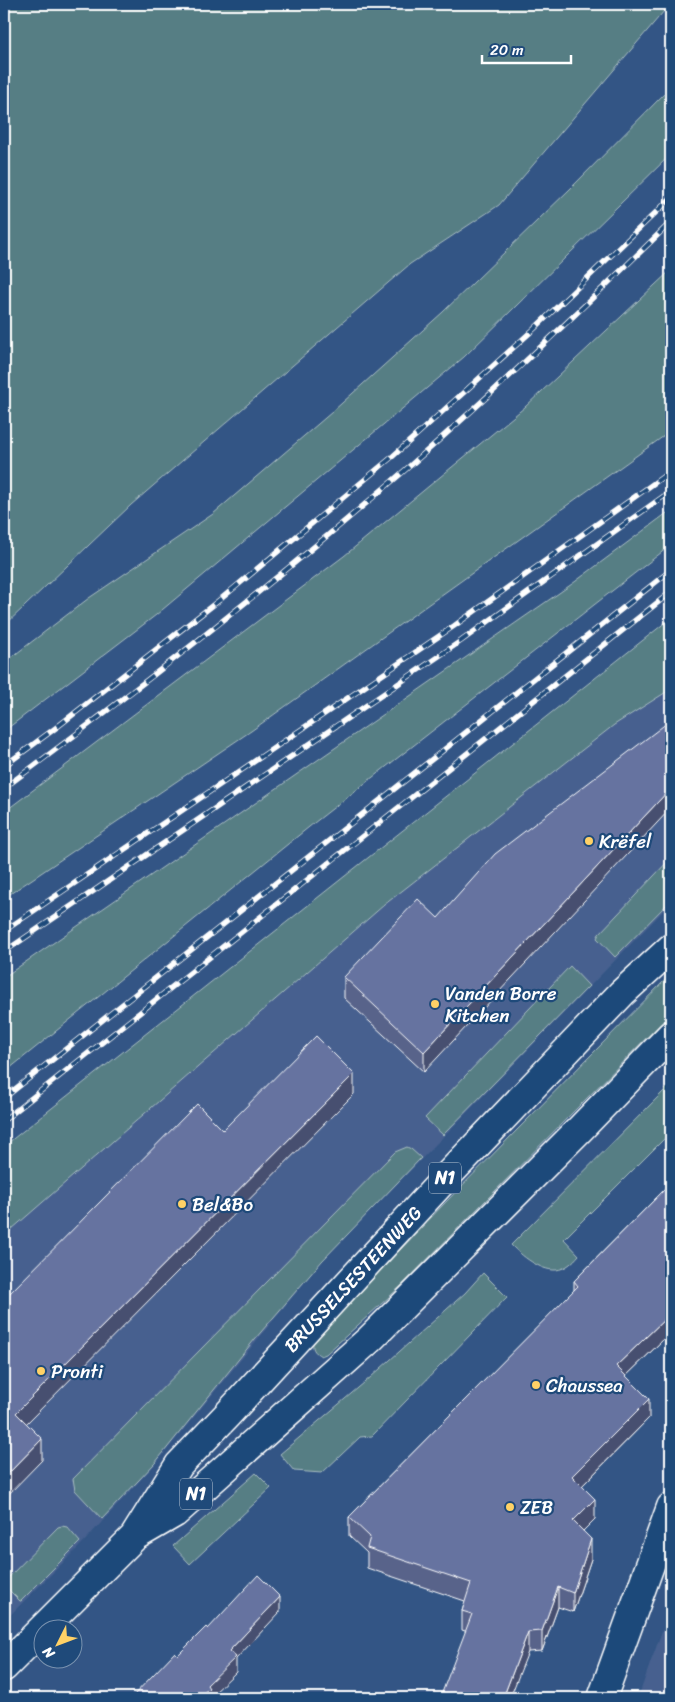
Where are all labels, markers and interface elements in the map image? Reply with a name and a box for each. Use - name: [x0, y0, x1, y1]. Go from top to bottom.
- scale bar: [482, 32, 571, 64]
- text: 20 m: [490, 37, 524, 63]
- place label: Krëfel: [599, 825, 652, 858]
- marker: Krëfel: [583, 835, 595, 847]
- place label: Vanden Borre Kitchen: [445, 977, 557, 1032]
- marker: Vanden Borre Kitchen: [429, 998, 441, 1010]
- road number: N1: [429, 1162, 461, 1194]
- place label: Bel&Bo: [192, 1188, 253, 1221]
- marker: Bel&Bo: [176, 1198, 188, 1210]
- street label: BRUSSELSESTEENWEG: [276, 1198, 430, 1360]
- place label: Pronti: [51, 1355, 104, 1388]
- marker: Pronti: [35, 1365, 47, 1377]
- place label: Chaussea: [546, 1369, 623, 1402]
- marker: Chaussea: [530, 1379, 542, 1391]
- road number: N1: [180, 1478, 212, 1510]
- place label: ZEB: [520, 1491, 553, 1524]
- marker: ZEB: [504, 1501, 516, 1513]
- north arrow: [32, 1620, 82, 1670]
- text: N: [36, 1640, 62, 1665]

